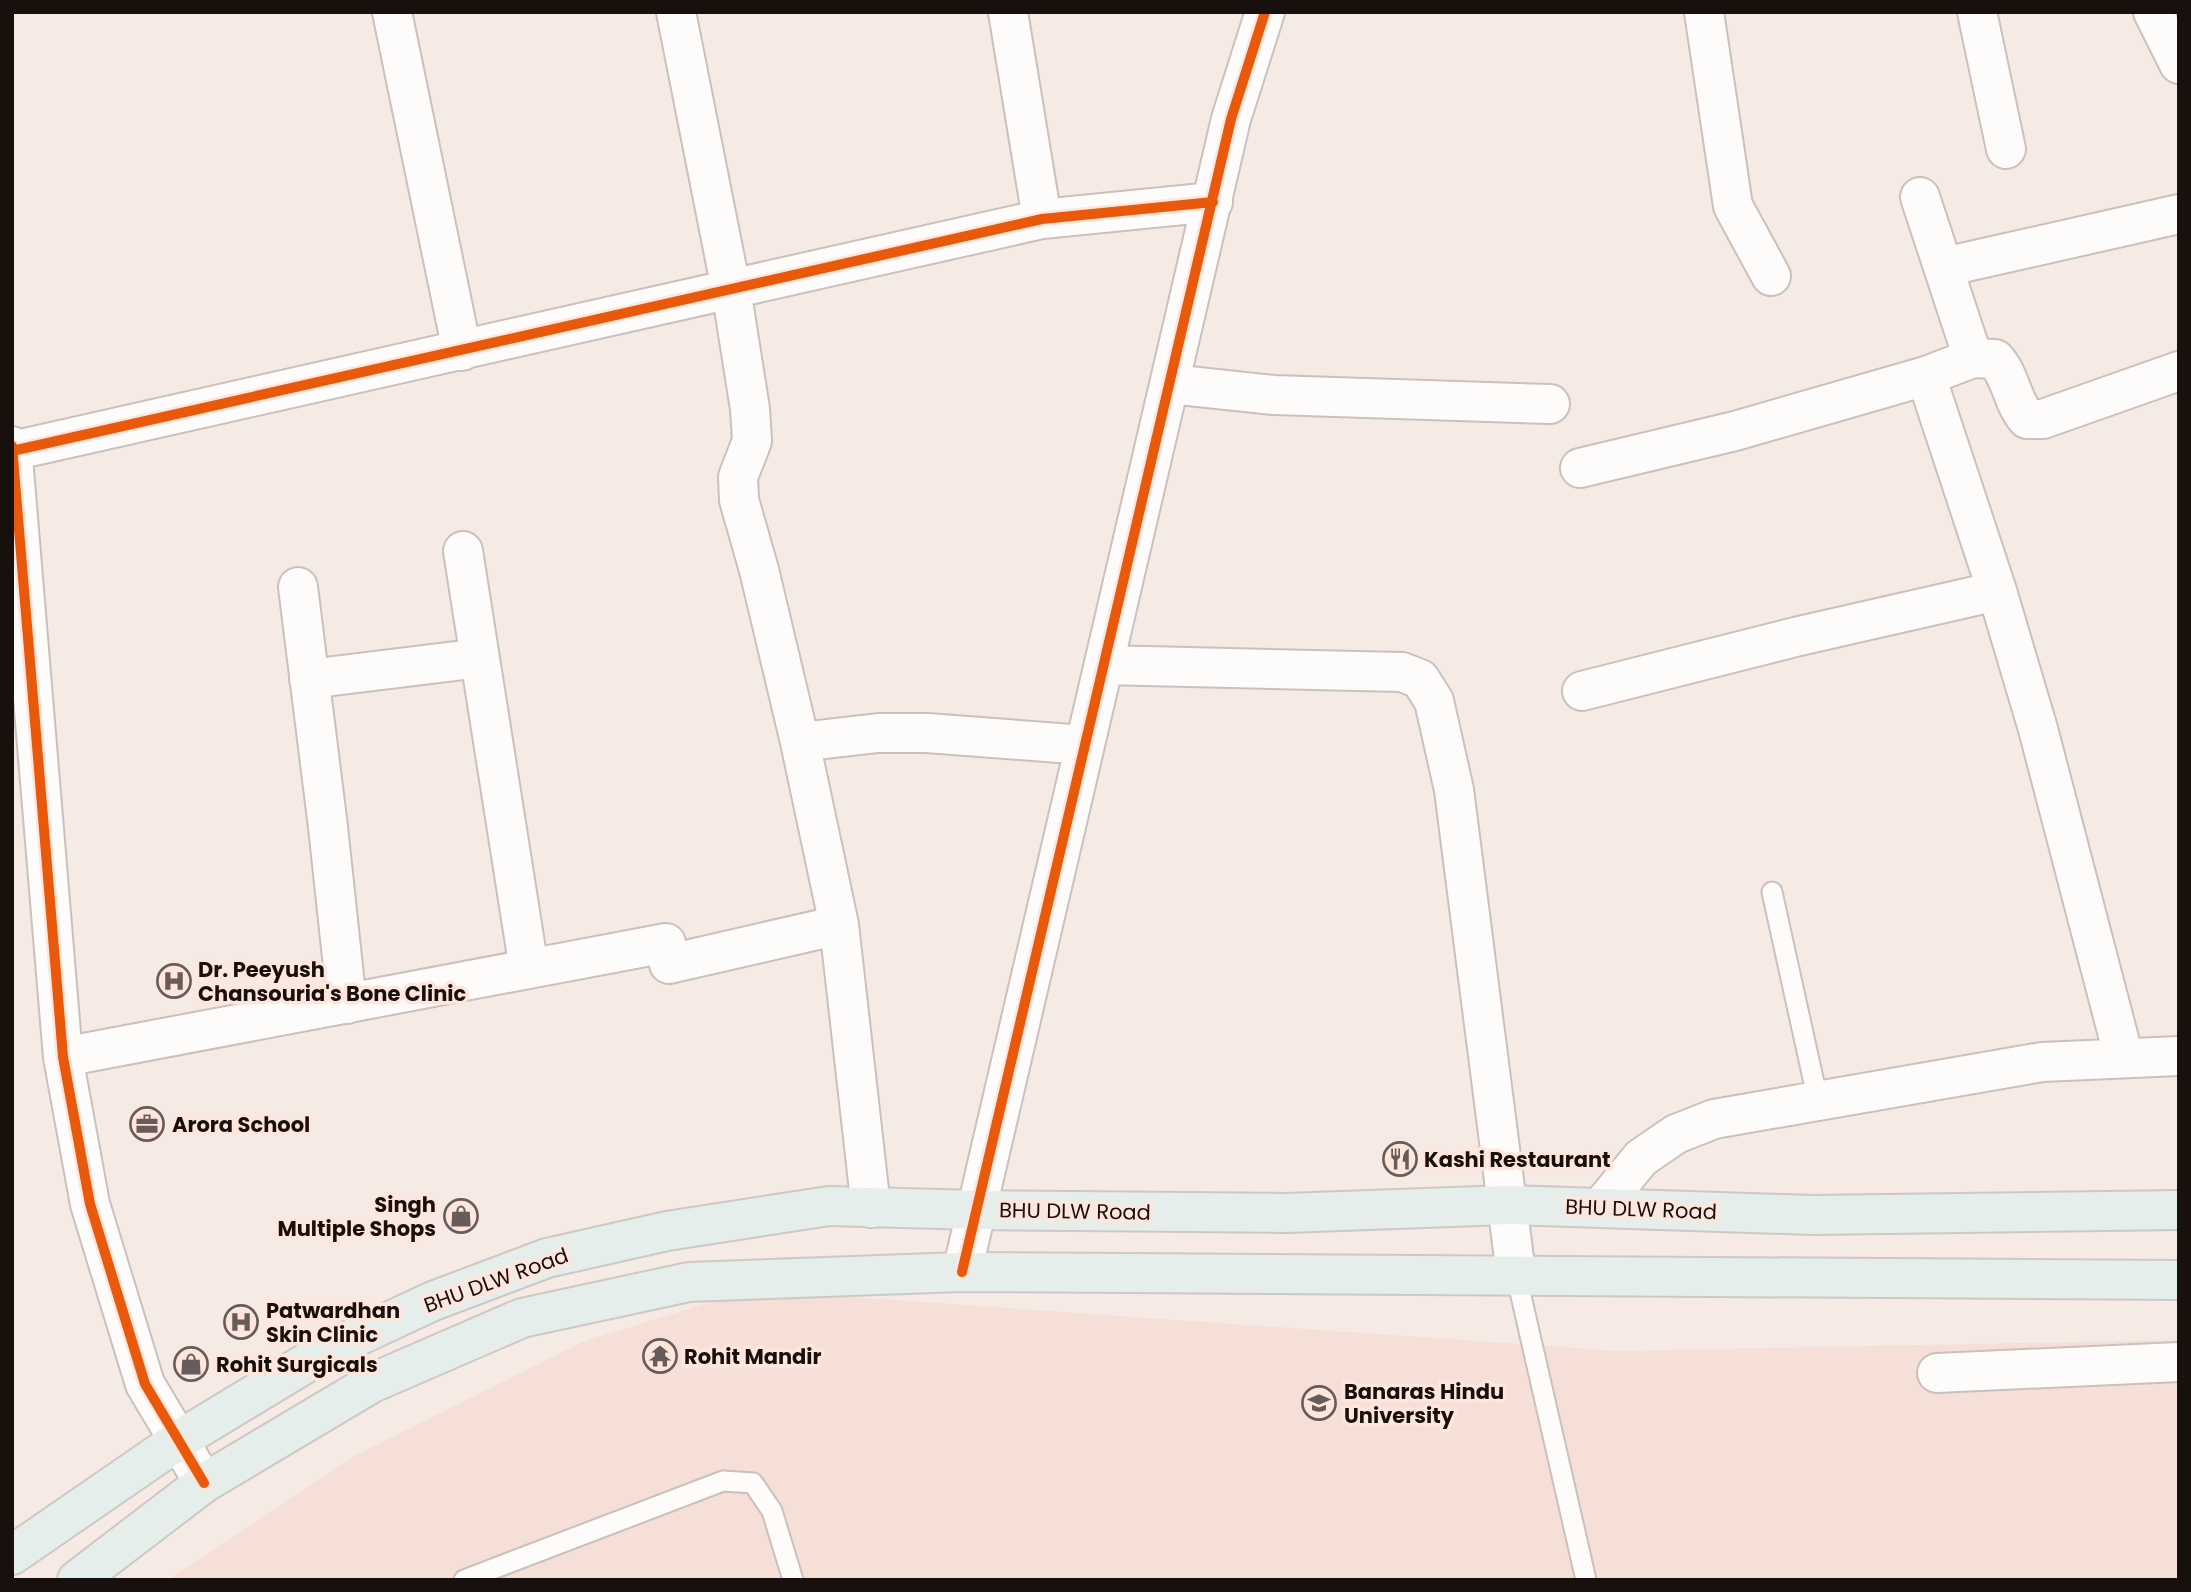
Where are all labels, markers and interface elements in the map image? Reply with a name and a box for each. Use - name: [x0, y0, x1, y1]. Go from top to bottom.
- place label: Dr. Peeyush Chansouria's Bone Clinic: [198, 955, 467, 1008]
- hospital icon: Dr. Peeyush Chansouria's Bone Clinic: [155, 962, 193, 1000]
- office icon: Arora School: [128, 1105, 166, 1143]
- place label: Arora School: [172, 1110, 310, 1139]
- restaurant icon: Kashi Restaurant: [1381, 1140, 1419, 1178]
- place label: Kashi Restaurant: [1424, 1145, 1611, 1174]
- place label: Singh Multiple Shops: [277, 1190, 436, 1243]
- street label: BHU DLW Road: [1565, 1192, 1717, 1226]
- street label: BHU DLW Road: [999, 1195, 1151, 1227]
- shop icon: Singh Multiple Shops: [442, 1197, 480, 1235]
- street label: BHU DLW Road: [420, 1240, 572, 1320]
- place label: Patwardhan Skin Clinic: [266, 1296, 400, 1349]
- hospital icon: Patwardhan Skin Clinic: [222, 1303, 260, 1341]
- temple icon: Rohit Mandir: [641, 1337, 679, 1375]
- place label: Rohit Mandir: [684, 1342, 822, 1371]
- shop icon: Rohit Surgicals: [172, 1345, 210, 1383]
- place label: Rohit Surgicals: [216, 1350, 378, 1379]
- place label: Banaras Hindu University: [1344, 1377, 1504, 1430]
- school or university icon: Banaras Hindu University: [1300, 1384, 1338, 1422]

